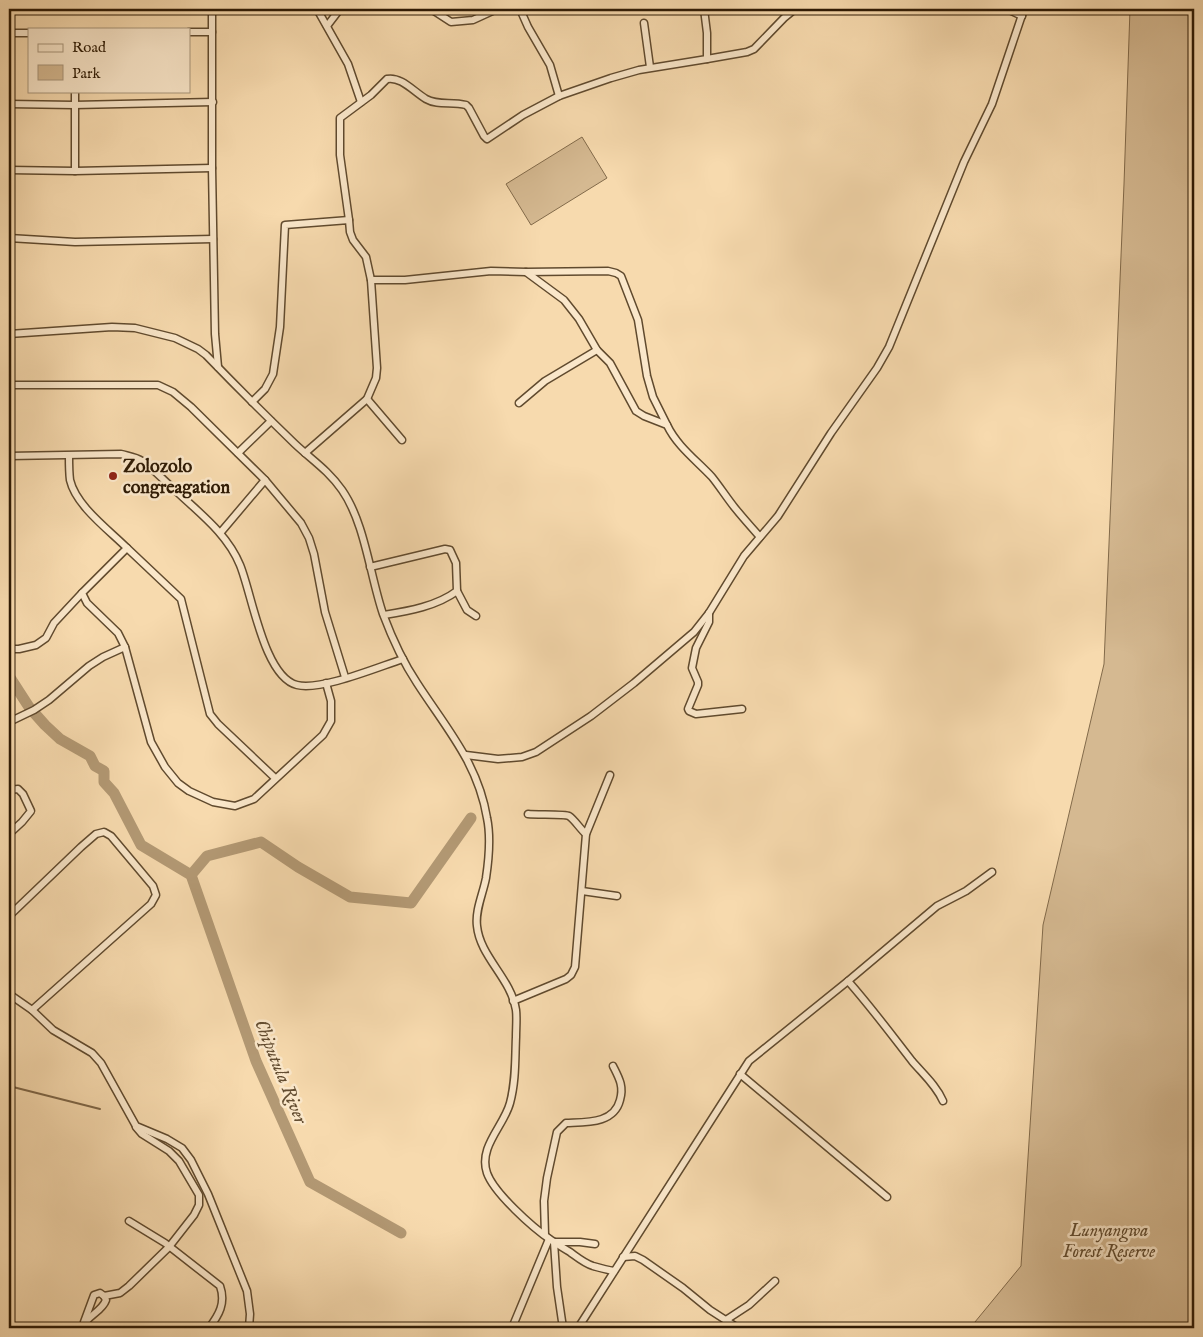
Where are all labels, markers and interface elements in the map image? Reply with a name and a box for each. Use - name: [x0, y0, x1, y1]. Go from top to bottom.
- legend: [28, 28, 190, 92]
- text: Road: [72, 38, 107, 57]
- text: Park: [72, 64, 102, 83]
- place label: Zolozolo congreagation: [123, 456, 230, 500]
- marker: Zolozolo congreagation: [107, 470, 119, 482]
- water label: Chiputula River: [248, 1016, 313, 1129]
- park label: Lunyangwa Forest Reserve: [1063, 1220, 1155, 1264]

